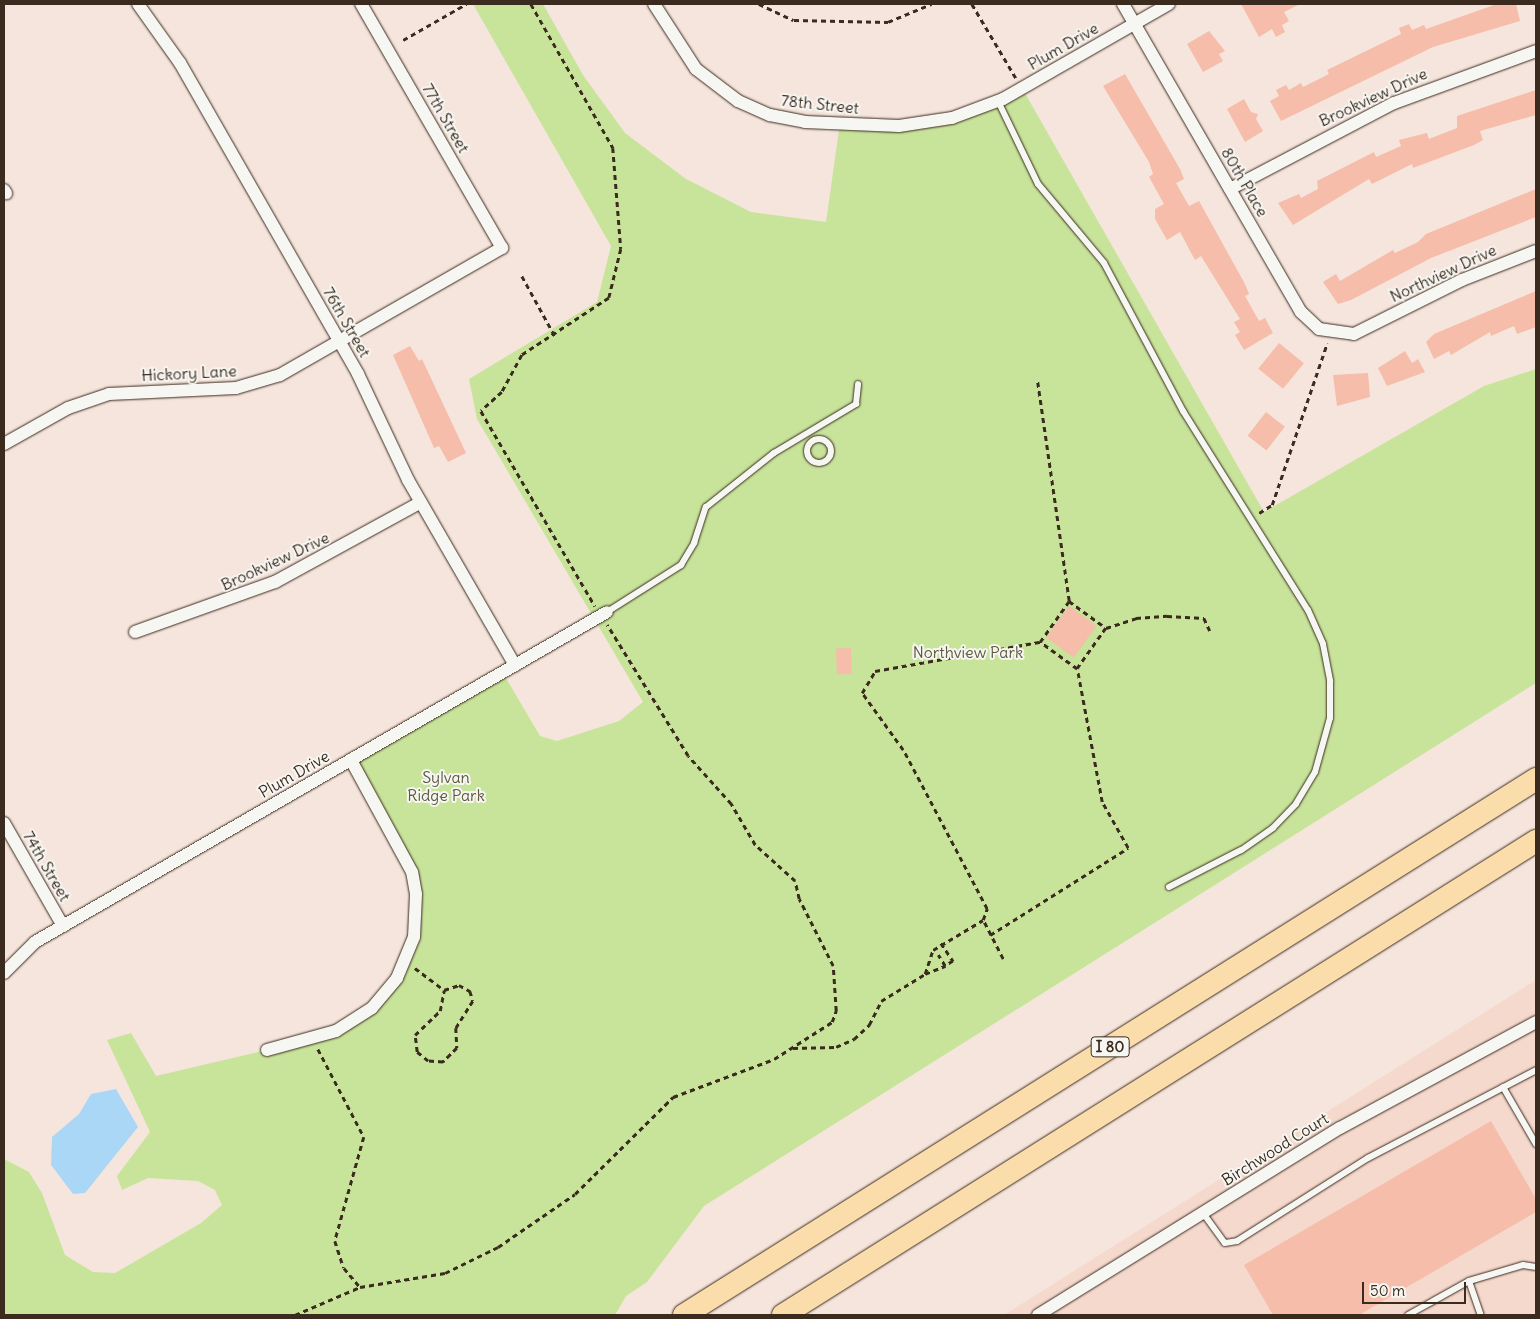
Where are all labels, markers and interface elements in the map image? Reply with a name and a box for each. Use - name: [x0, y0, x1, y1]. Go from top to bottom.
- street label: Plum Drive: [1024, 18, 1102, 74]
- street label: Brookview Drive: [1316, 64, 1430, 130]
- street label: 77th Street: [418, 80, 474, 156]
- street label: 78th Street: [780, 90, 860, 118]
- street label: 80th Place: [1217, 144, 1273, 220]
- street label: Northview Drive: [1387, 240, 1499, 306]
- street label: 76th Street: [319, 283, 375, 361]
- street label: Hickory Lane: [141, 361, 237, 385]
- street label: Brookview Drive: [218, 528, 332, 594]
- park label: Northview Park: [913, 642, 1023, 662]
- street label: Plum Drive: [255, 746, 333, 802]
- park label: Sylvan Ridge Park: [407, 767, 485, 805]
- street label: 74th Street: [19, 827, 75, 905]
- road number: I 80: [1090, 1034, 1130, 1060]
- street label: Birchwood Court: [1218, 1109, 1332, 1189]
- scale bar: [1365, 1272, 1469, 1304]
- text: 50 m: [1370, 1281, 1405, 1300]

